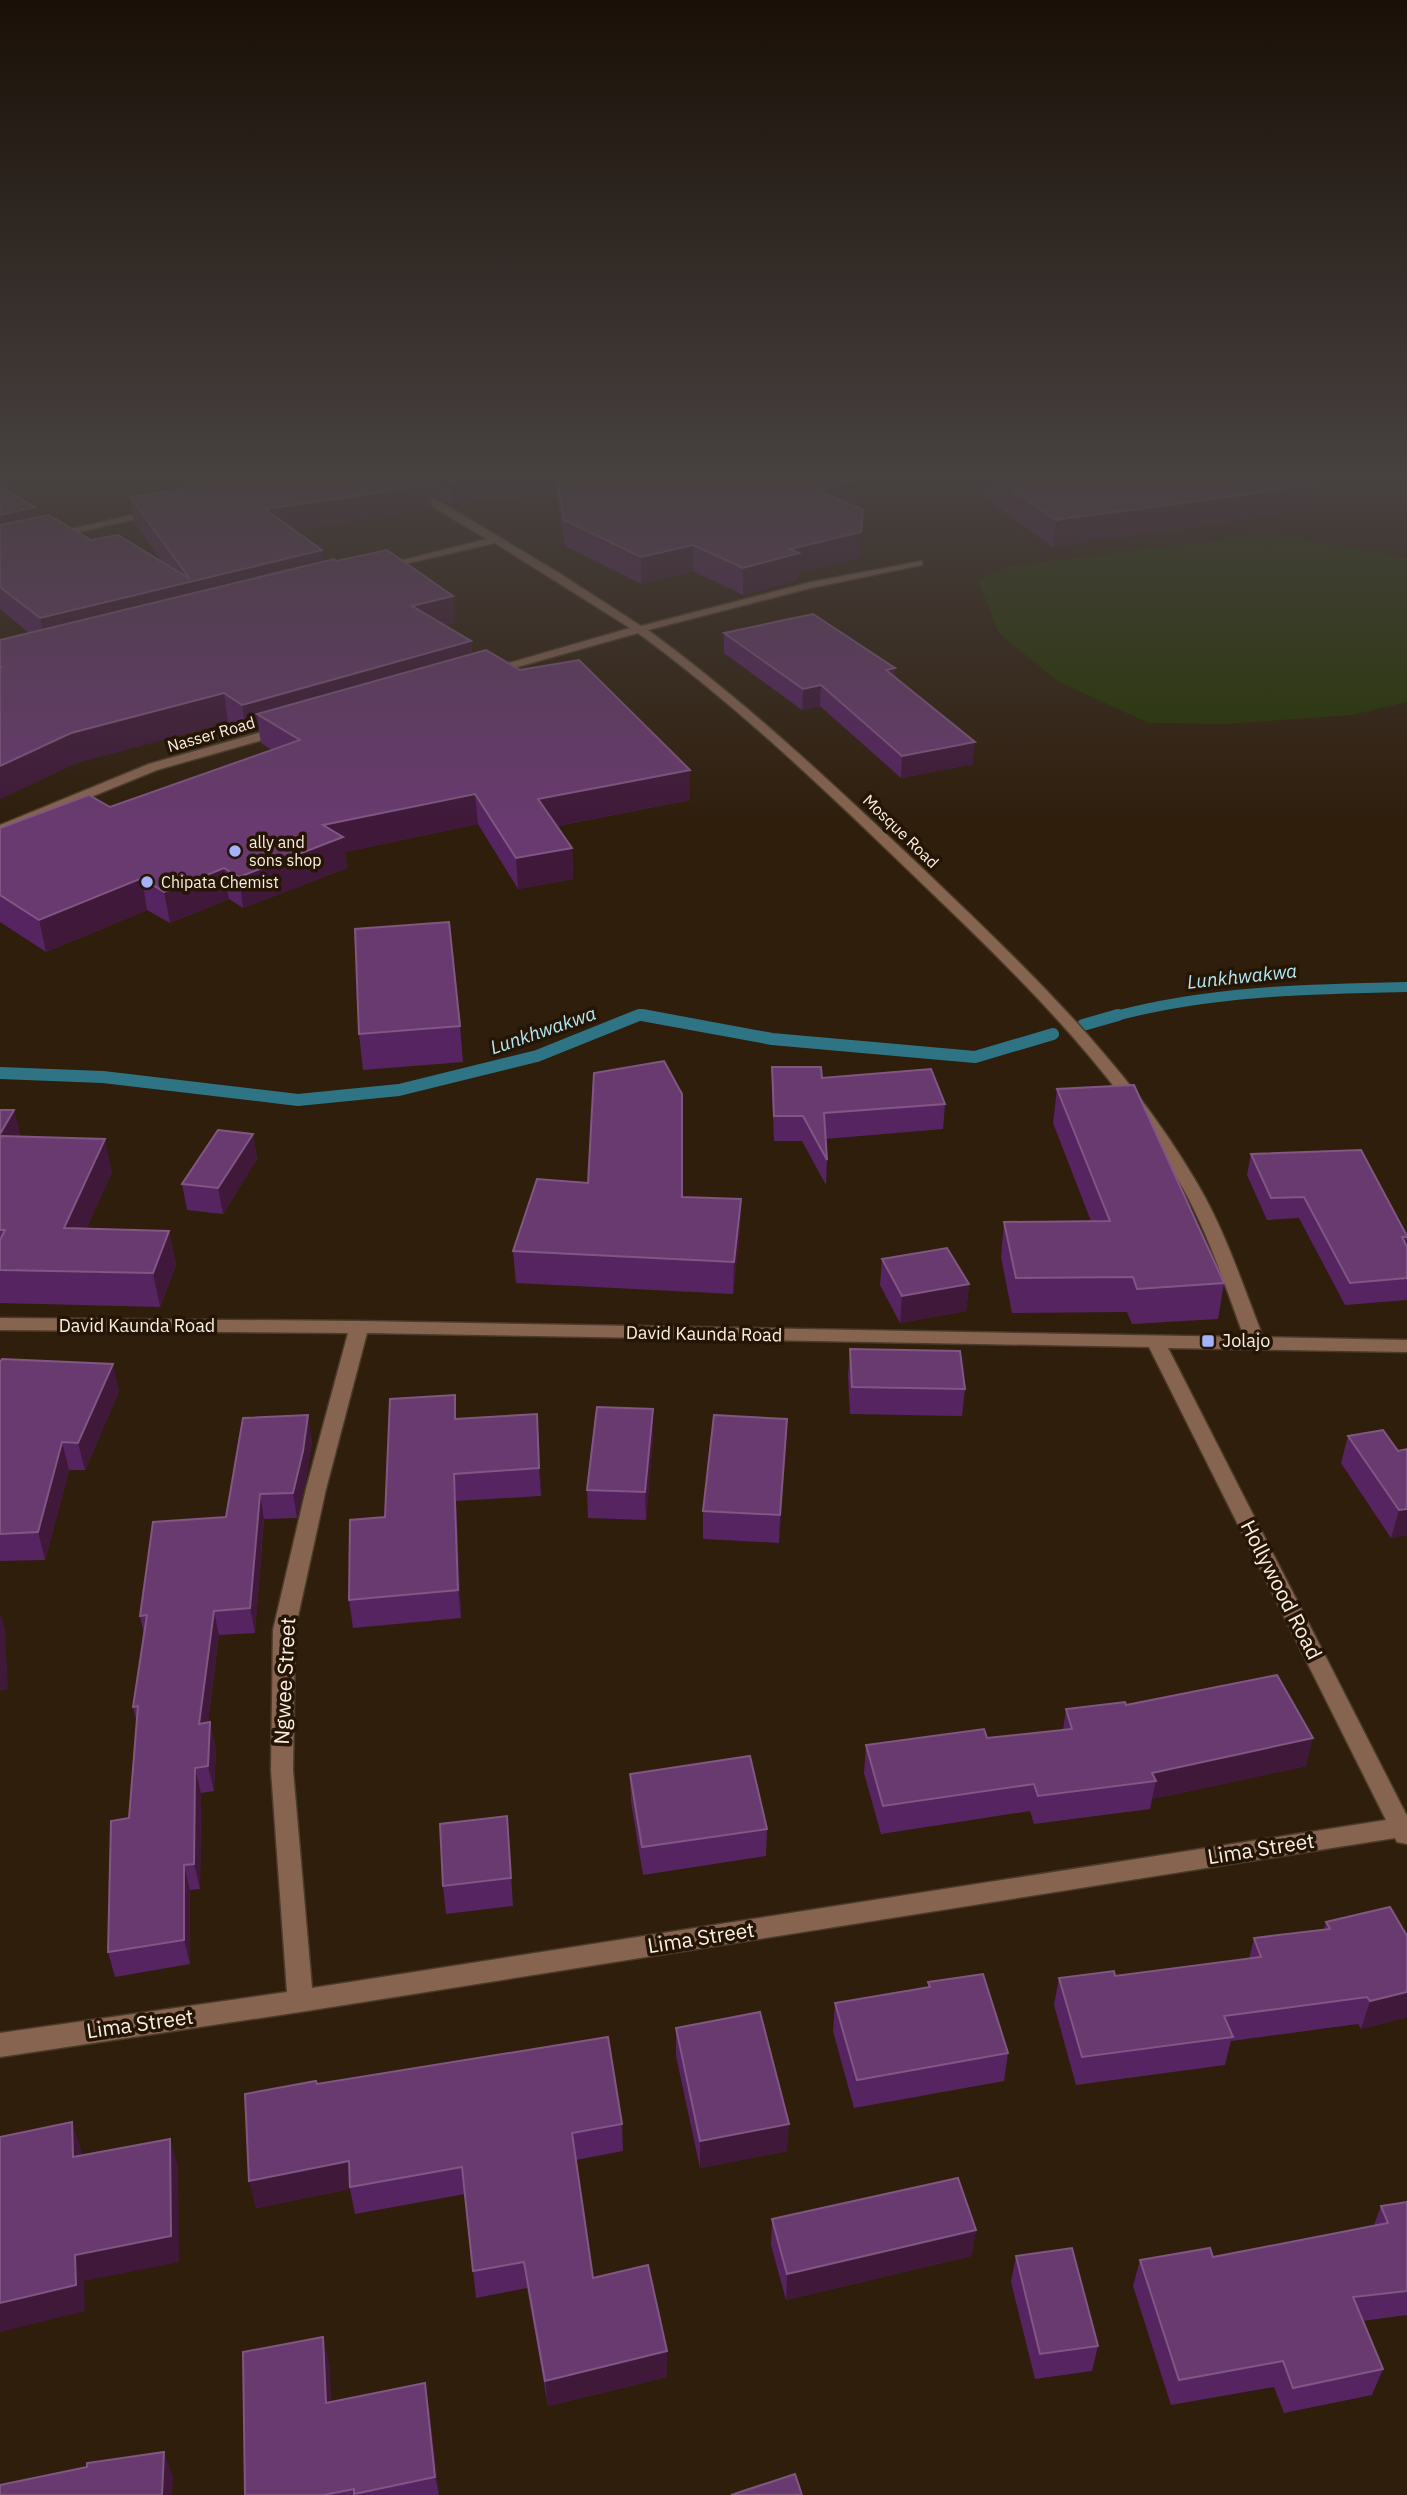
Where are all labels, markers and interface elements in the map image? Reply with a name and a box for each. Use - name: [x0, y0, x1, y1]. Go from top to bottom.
- street label: Nasser Road: [165, 712, 257, 756]
- street label: Mosque Road: [859, 790, 943, 872]
- place label: ally and sons shop: [249, 832, 322, 870]
- marker: ally and sons shop: [227, 843, 243, 859]
- place label: Chipata Chemist: [161, 872, 279, 892]
- marker: Chipata Chemist: [139, 874, 155, 890]
- water label: Lunkhwakwa: [1186, 958, 1298, 994]
- water label: Lunkhwakwa: [487, 1001, 599, 1059]
- street label: David Kaunda Road: [59, 1314, 215, 1337]
- street label: David Kaunda Road: [626, 1321, 782, 1346]
- place label: Jolajo: [1222, 1329, 1270, 1352]
- marker: Jolajo: [1200, 1333, 1216, 1349]
- street label: Hollywood Road: [1235, 1515, 1329, 1664]
- street label: Ngwee Street: [267, 1616, 301, 1745]
- street label: Lima Street: [1205, 1826, 1316, 1870]
- street label: Lima Street: [645, 1915, 756, 1959]
- street label: Lima Street: [84, 2002, 195, 2044]

